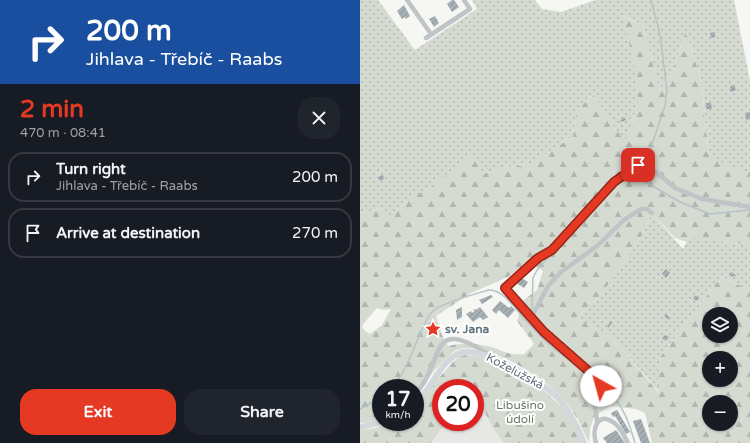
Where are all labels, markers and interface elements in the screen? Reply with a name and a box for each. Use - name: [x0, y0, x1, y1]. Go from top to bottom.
- text: 200 m: [86, 14, 172, 48]
- icon: right: [20, 16, 72, 68]
- text: Jihlava - Třebíč - Raabs: [86, 48, 282, 70]
- text: 2 min: [20, 95, 84, 124]
- button: close: [298, 97, 340, 139]
- text: 470 m · 08:41: [20, 125, 106, 141]
- pin: [621, 148, 655, 182]
- icon: arrive: [627, 154, 649, 176]
- text: Turn right: [56, 160, 126, 178]
- icon: right: [22, 166, 44, 188]
- text: 200 m: [292, 168, 338, 186]
- text: Jihlava - Třebíč - Raabs: [56, 178, 198, 194]
- icon: arrive: [22, 222, 44, 244]
- text: Arrive at destination: [56, 224, 200, 242]
- text: 270 m: [292, 224, 338, 242]
- map controls: [702, 307, 738, 431]
- button: layers: [702, 307, 738, 343]
- place icon: sv. Jana: [424, 320, 442, 338]
- place label: sv. Jana: [445, 322, 489, 336]
- street label: Koželužská: [484, 350, 546, 392]
- button: +: [702, 351, 738, 387]
- position arrow: [580, 365, 622, 407]
- speed limit sign: 20: [432, 379, 484, 431]
- text: 17: [385, 388, 411, 412]
- button: Exit: [20, 389, 176, 435]
- button: Share: [184, 389, 340, 435]
- button: −: [702, 395, 738, 431]
- park label: Libušino údolí: [496, 398, 544, 426]
- text: km/h: [385, 409, 411, 421]

